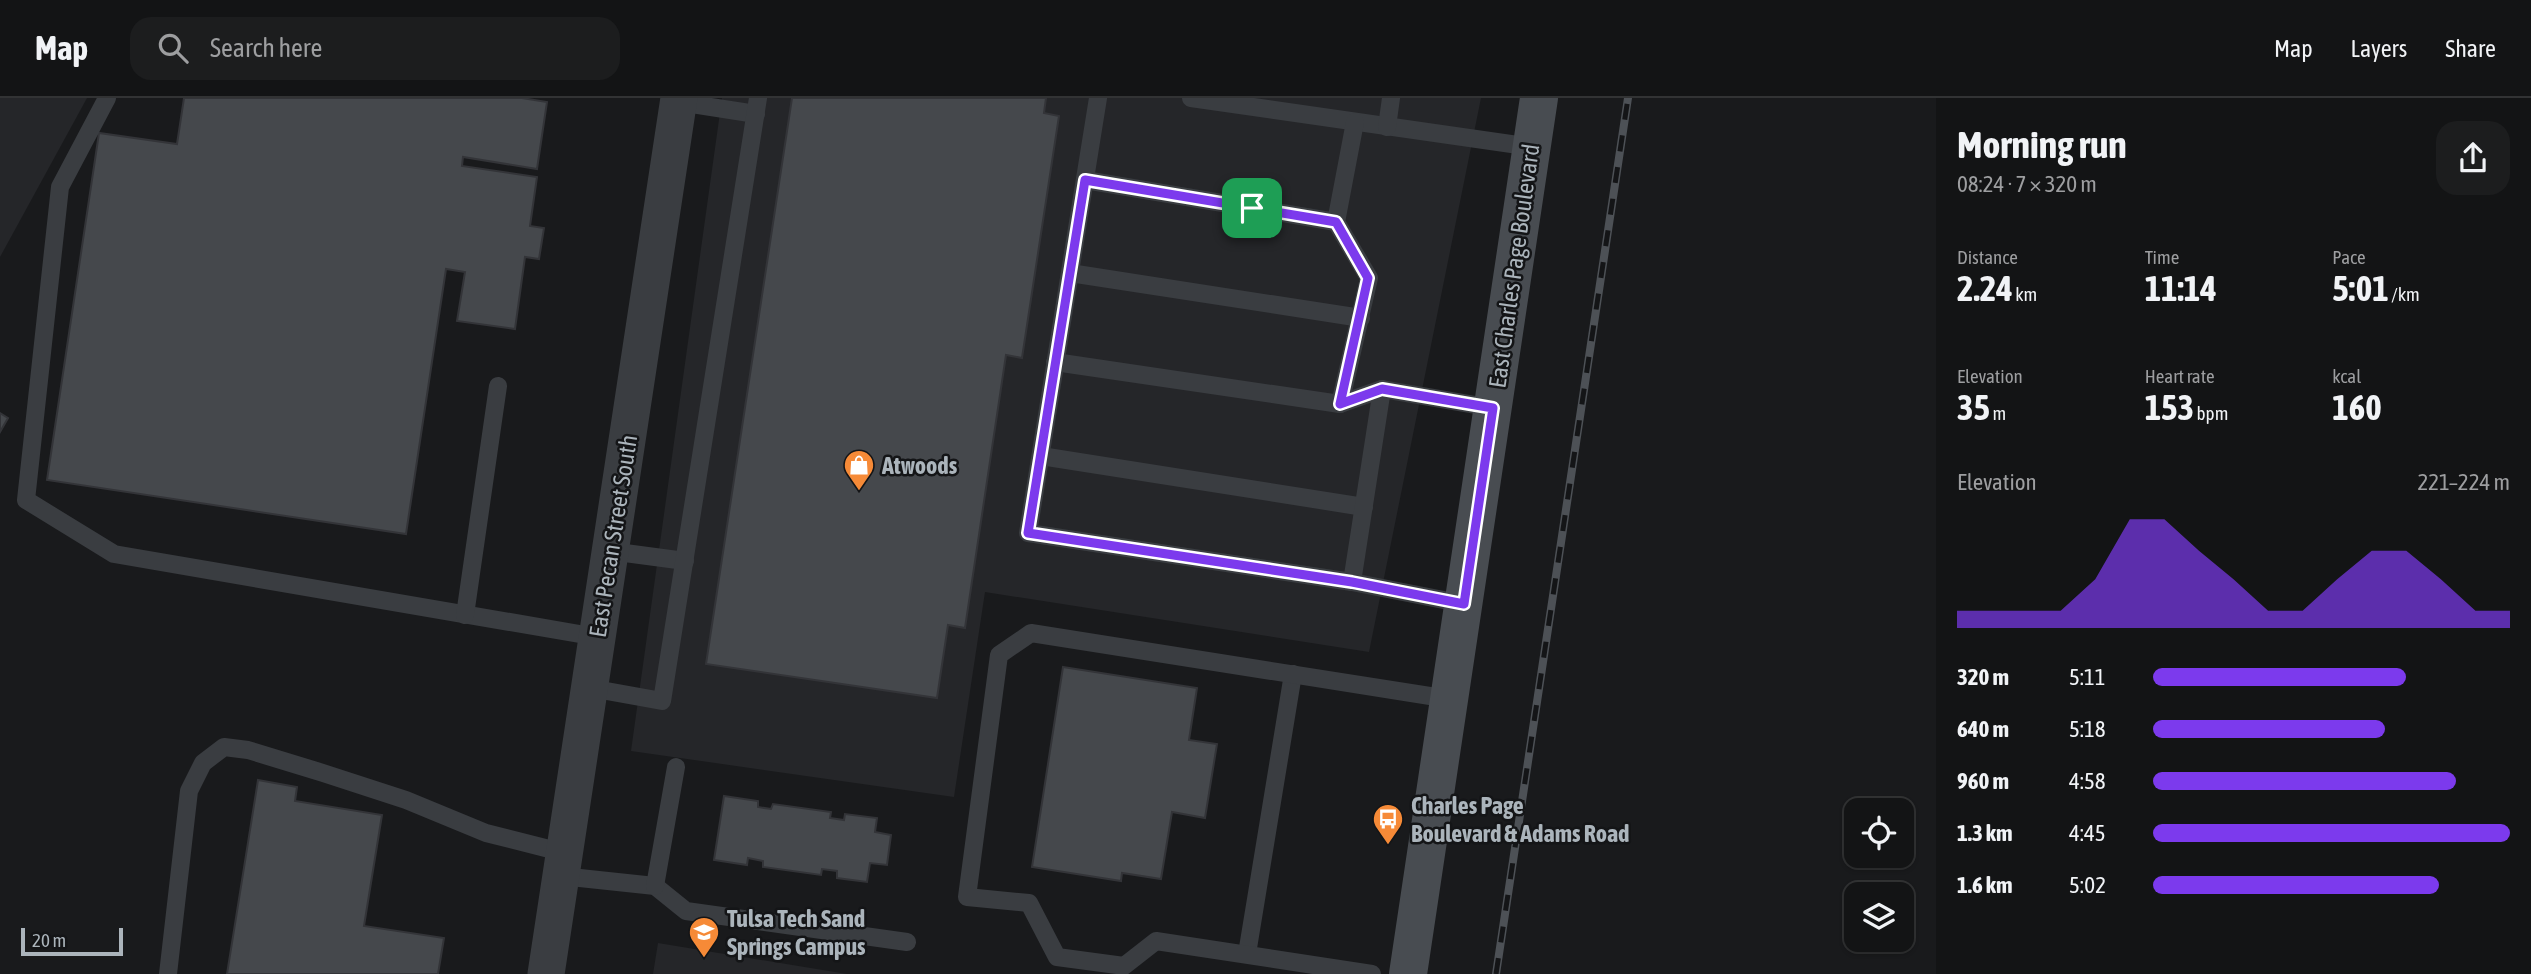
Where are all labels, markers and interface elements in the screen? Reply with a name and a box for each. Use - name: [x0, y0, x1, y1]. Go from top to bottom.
- search box: [130, 17, 620, 80]
- text: Map: [35, 29, 88, 67]
- icon: search: [154, 29, 192, 67]
- text: Search here: [210, 33, 322, 63]
- text: Map: [2274, 35, 2313, 62]
- text: Layers: [2351, 35, 2407, 62]
- text: Share: [2445, 35, 2496, 62]
- button: share: [2436, 121, 2510, 195]
- text: Morning run: [1957, 123, 2127, 166]
- street label: East Charles Page Boulevard: [1483, 142, 1545, 390]
- text: 08:24 · 7 × 320 m: [1957, 171, 2097, 197]
- pin: [1222, 178, 1282, 238]
- icon: arrive: [1233, 189, 1271, 227]
- text: Distance: [1957, 246, 2018, 268]
- text: Time: [2145, 246, 2179, 268]
- text: Pace: [2332, 246, 2366, 268]
- text: 2.24: [1957, 268, 2013, 308]
- text: 11:14: [2145, 268, 2217, 308]
- text: 5:01: [2332, 268, 2389, 308]
- text: km: [2013, 283, 2037, 305]
- text: /km: [2389, 283, 2420, 305]
- text: Elevation: [1957, 365, 2023, 387]
- text: Heart rate: [2145, 365, 2215, 387]
- text: kcal: [2332, 365, 2361, 387]
- text: 35: [1957, 387, 1990, 427]
- text: 153: [2145, 387, 2194, 427]
- text: 160: [2332, 387, 2382, 427]
- text: m: [1990, 402, 2006, 424]
- text: bpm: [2194, 402, 2228, 424]
- street label: East Pecan Street South: [584, 433, 642, 639]
- shop icon: Atwoods: [842, 448, 876, 492]
- place label: Atwoods: [881, 452, 958, 479]
- text: Elevation: [1957, 469, 2037, 495]
- text: 221–224 m: [2417, 469, 2510, 495]
- text: 320 m: [1957, 664, 2009, 690]
- text: 5:11: [2069, 664, 2106, 690]
- text: 640 m: [1957, 716, 2009, 742]
- text: 5:18: [2069, 716, 2106, 742]
- text: 960 m: [1957, 768, 2009, 794]
- text: 4:58: [2069, 768, 2106, 794]
- place label: Charles Page Boulevard & Adams Road: [1411, 792, 1630, 847]
- map controls: [1844, 798, 1914, 952]
- button: locate: [1844, 798, 1914, 868]
- bus stop icon: Charles Page Boulevard & Adams Road: [1371, 802, 1405, 846]
- text: 1.3 km: [1957, 820, 2013, 846]
- text: 4:45: [2069, 820, 2106, 846]
- text: 1.6 km: [1957, 872, 2013, 898]
- text: 5:02: [2069, 872, 2106, 898]
- button: layers: [1844, 882, 1914, 952]
- place label: Tulsa Tech Sand Springs Campus: [727, 905, 866, 960]
- school or university icon: Tulsa Tech Sand Springs Campus: [687, 915, 721, 959]
- scale bar: [21, 925, 122, 957]
- text: 20 m: [32, 929, 66, 951]

